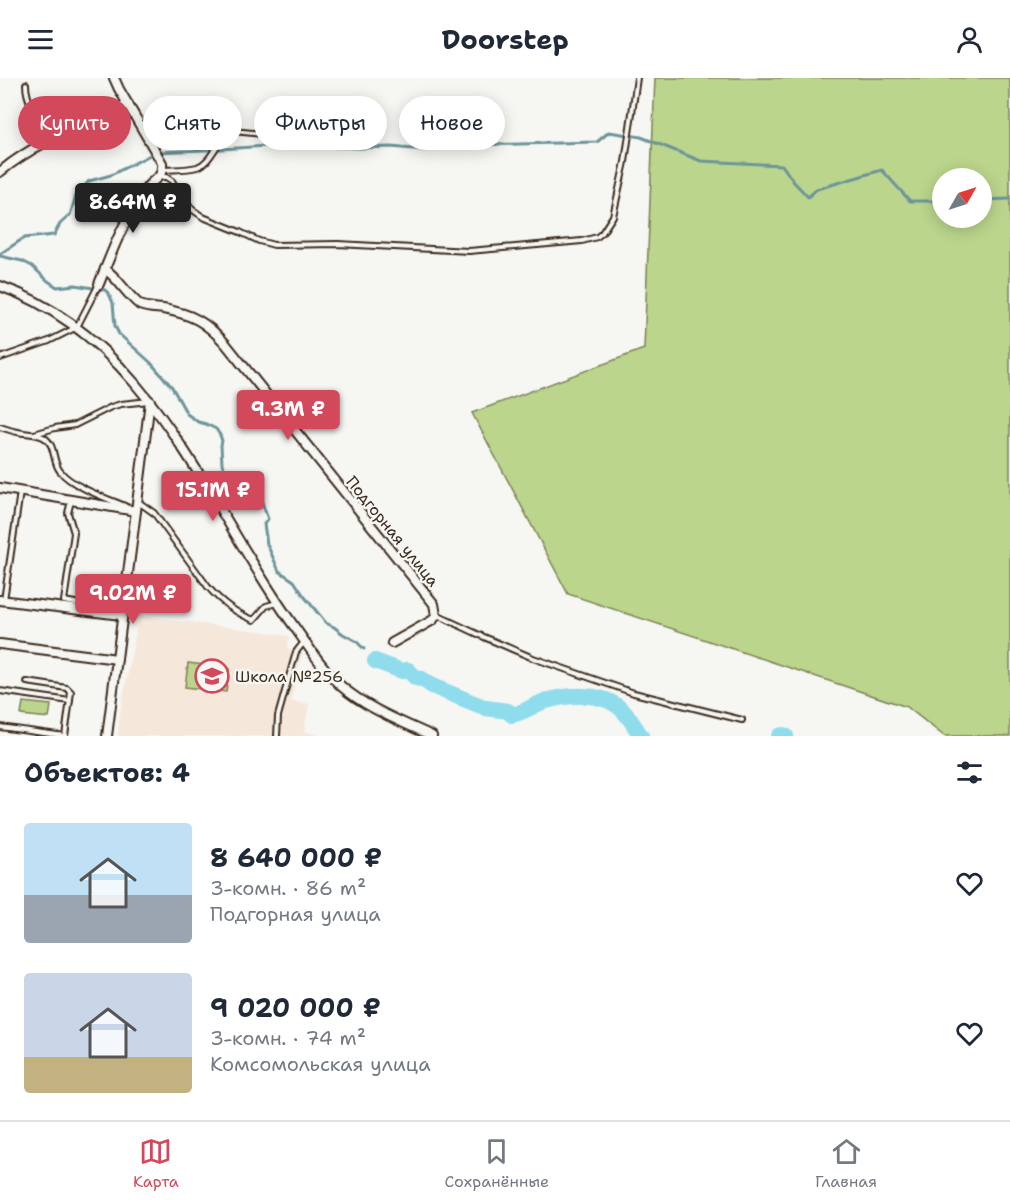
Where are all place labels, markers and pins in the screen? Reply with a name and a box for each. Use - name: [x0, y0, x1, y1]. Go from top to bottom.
- pin: 8.64M ₽: [78, 183, 188, 234]
- pin: 9.3M ₽: [239, 390, 337, 441]
- pin: 15.1M ₽: [158, 471, 268, 522]
- pin: 9.02M ₽: [78, 574, 188, 625]
- school or university icon: Школа №256: [194, 658, 230, 694]
- place label: Школа №256: [235, 666, 343, 687]

